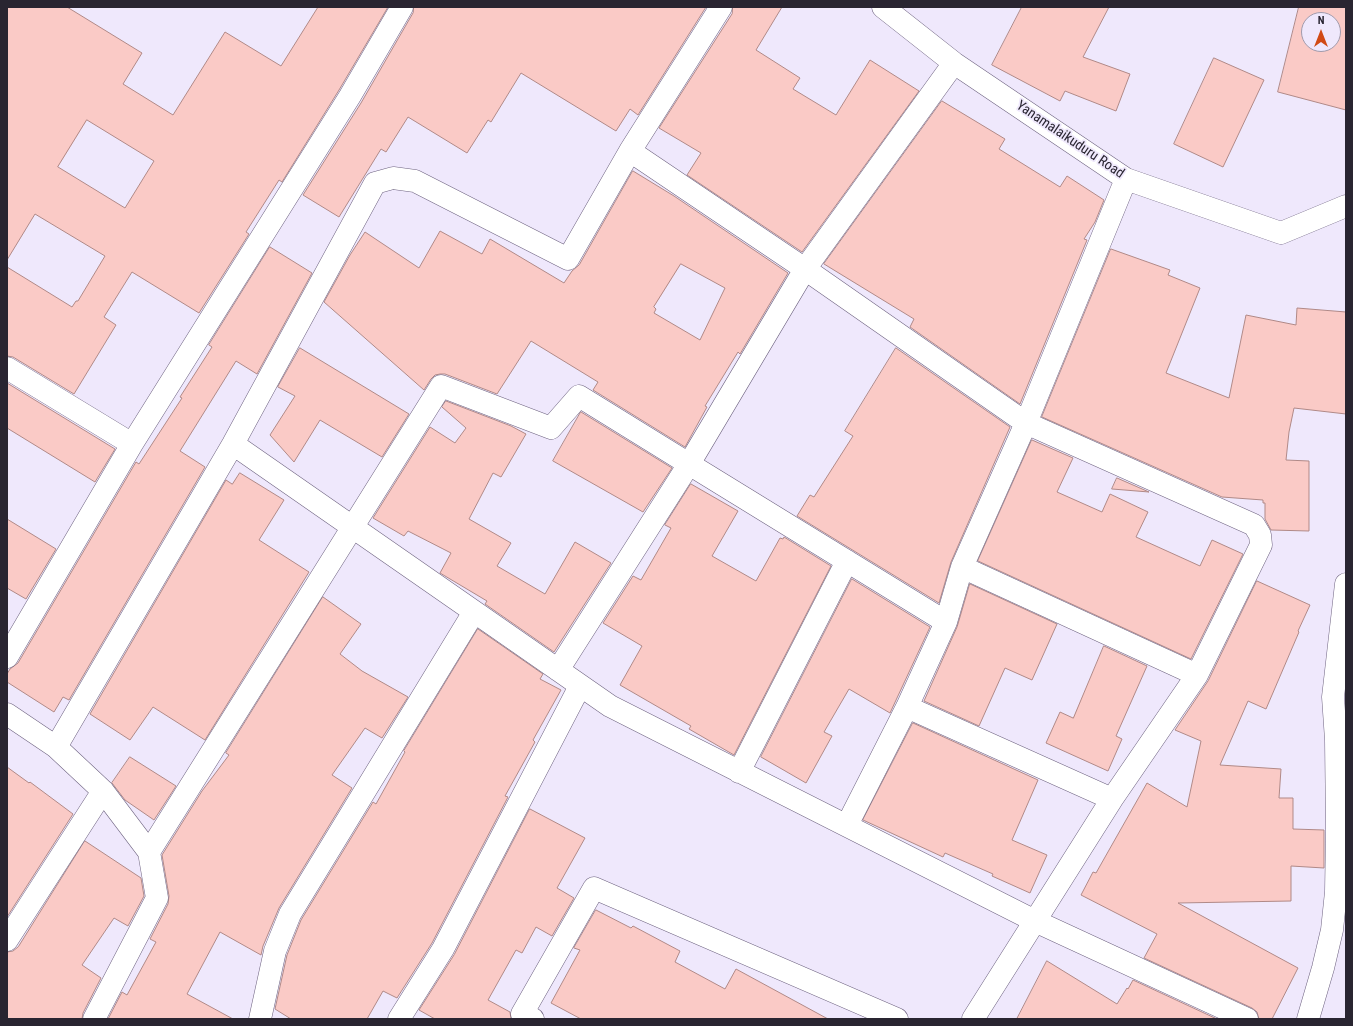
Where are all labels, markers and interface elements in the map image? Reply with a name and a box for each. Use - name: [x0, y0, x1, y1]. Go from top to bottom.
- north arrow: [1301, 12, 1341, 52]
- text: N: [1318, 14, 1324, 27]
- street label: Yanamalaikuduru Road: [1013, 98, 1127, 182]

